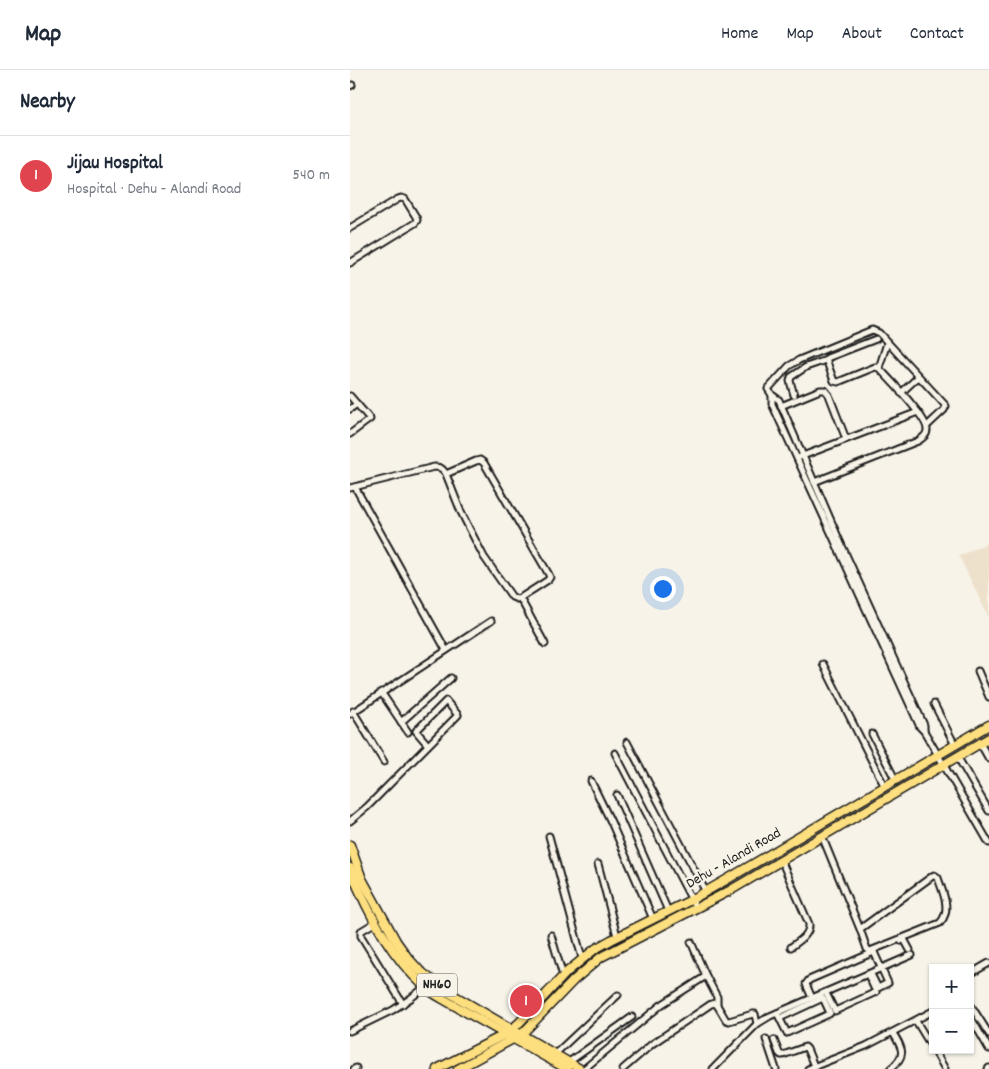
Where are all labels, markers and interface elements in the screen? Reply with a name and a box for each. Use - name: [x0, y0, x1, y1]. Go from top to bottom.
- text: Map: [25, 18, 61, 52]
- text: Home: [721, 22, 758, 47]
- text: Map: [786, 22, 814, 47]
- text: About: [842, 22, 882, 47]
- text: Contact: [910, 22, 964, 47]
- text: Nearby: [20, 88, 75, 118]
- text: Jijau Hospital: [67, 151, 163, 178]
- text: 1: [34, 164, 38, 187]
- text: 540 m: [293, 164, 330, 187]
- text: Hospital · Dehu - Alandi Road: [67, 178, 241, 201]
- your location: [650, 576, 676, 602]
- street label: Dehu - Alandi Road: [682, 823, 786, 895]
- map controls: [929, 964, 974, 1054]
- button: +: [929, 964, 974, 1009]
- road number: NH60: [417, 974, 457, 996]
- pin: 1: [510, 982, 542, 1020]
- button: −: [929, 1009, 974, 1054]

